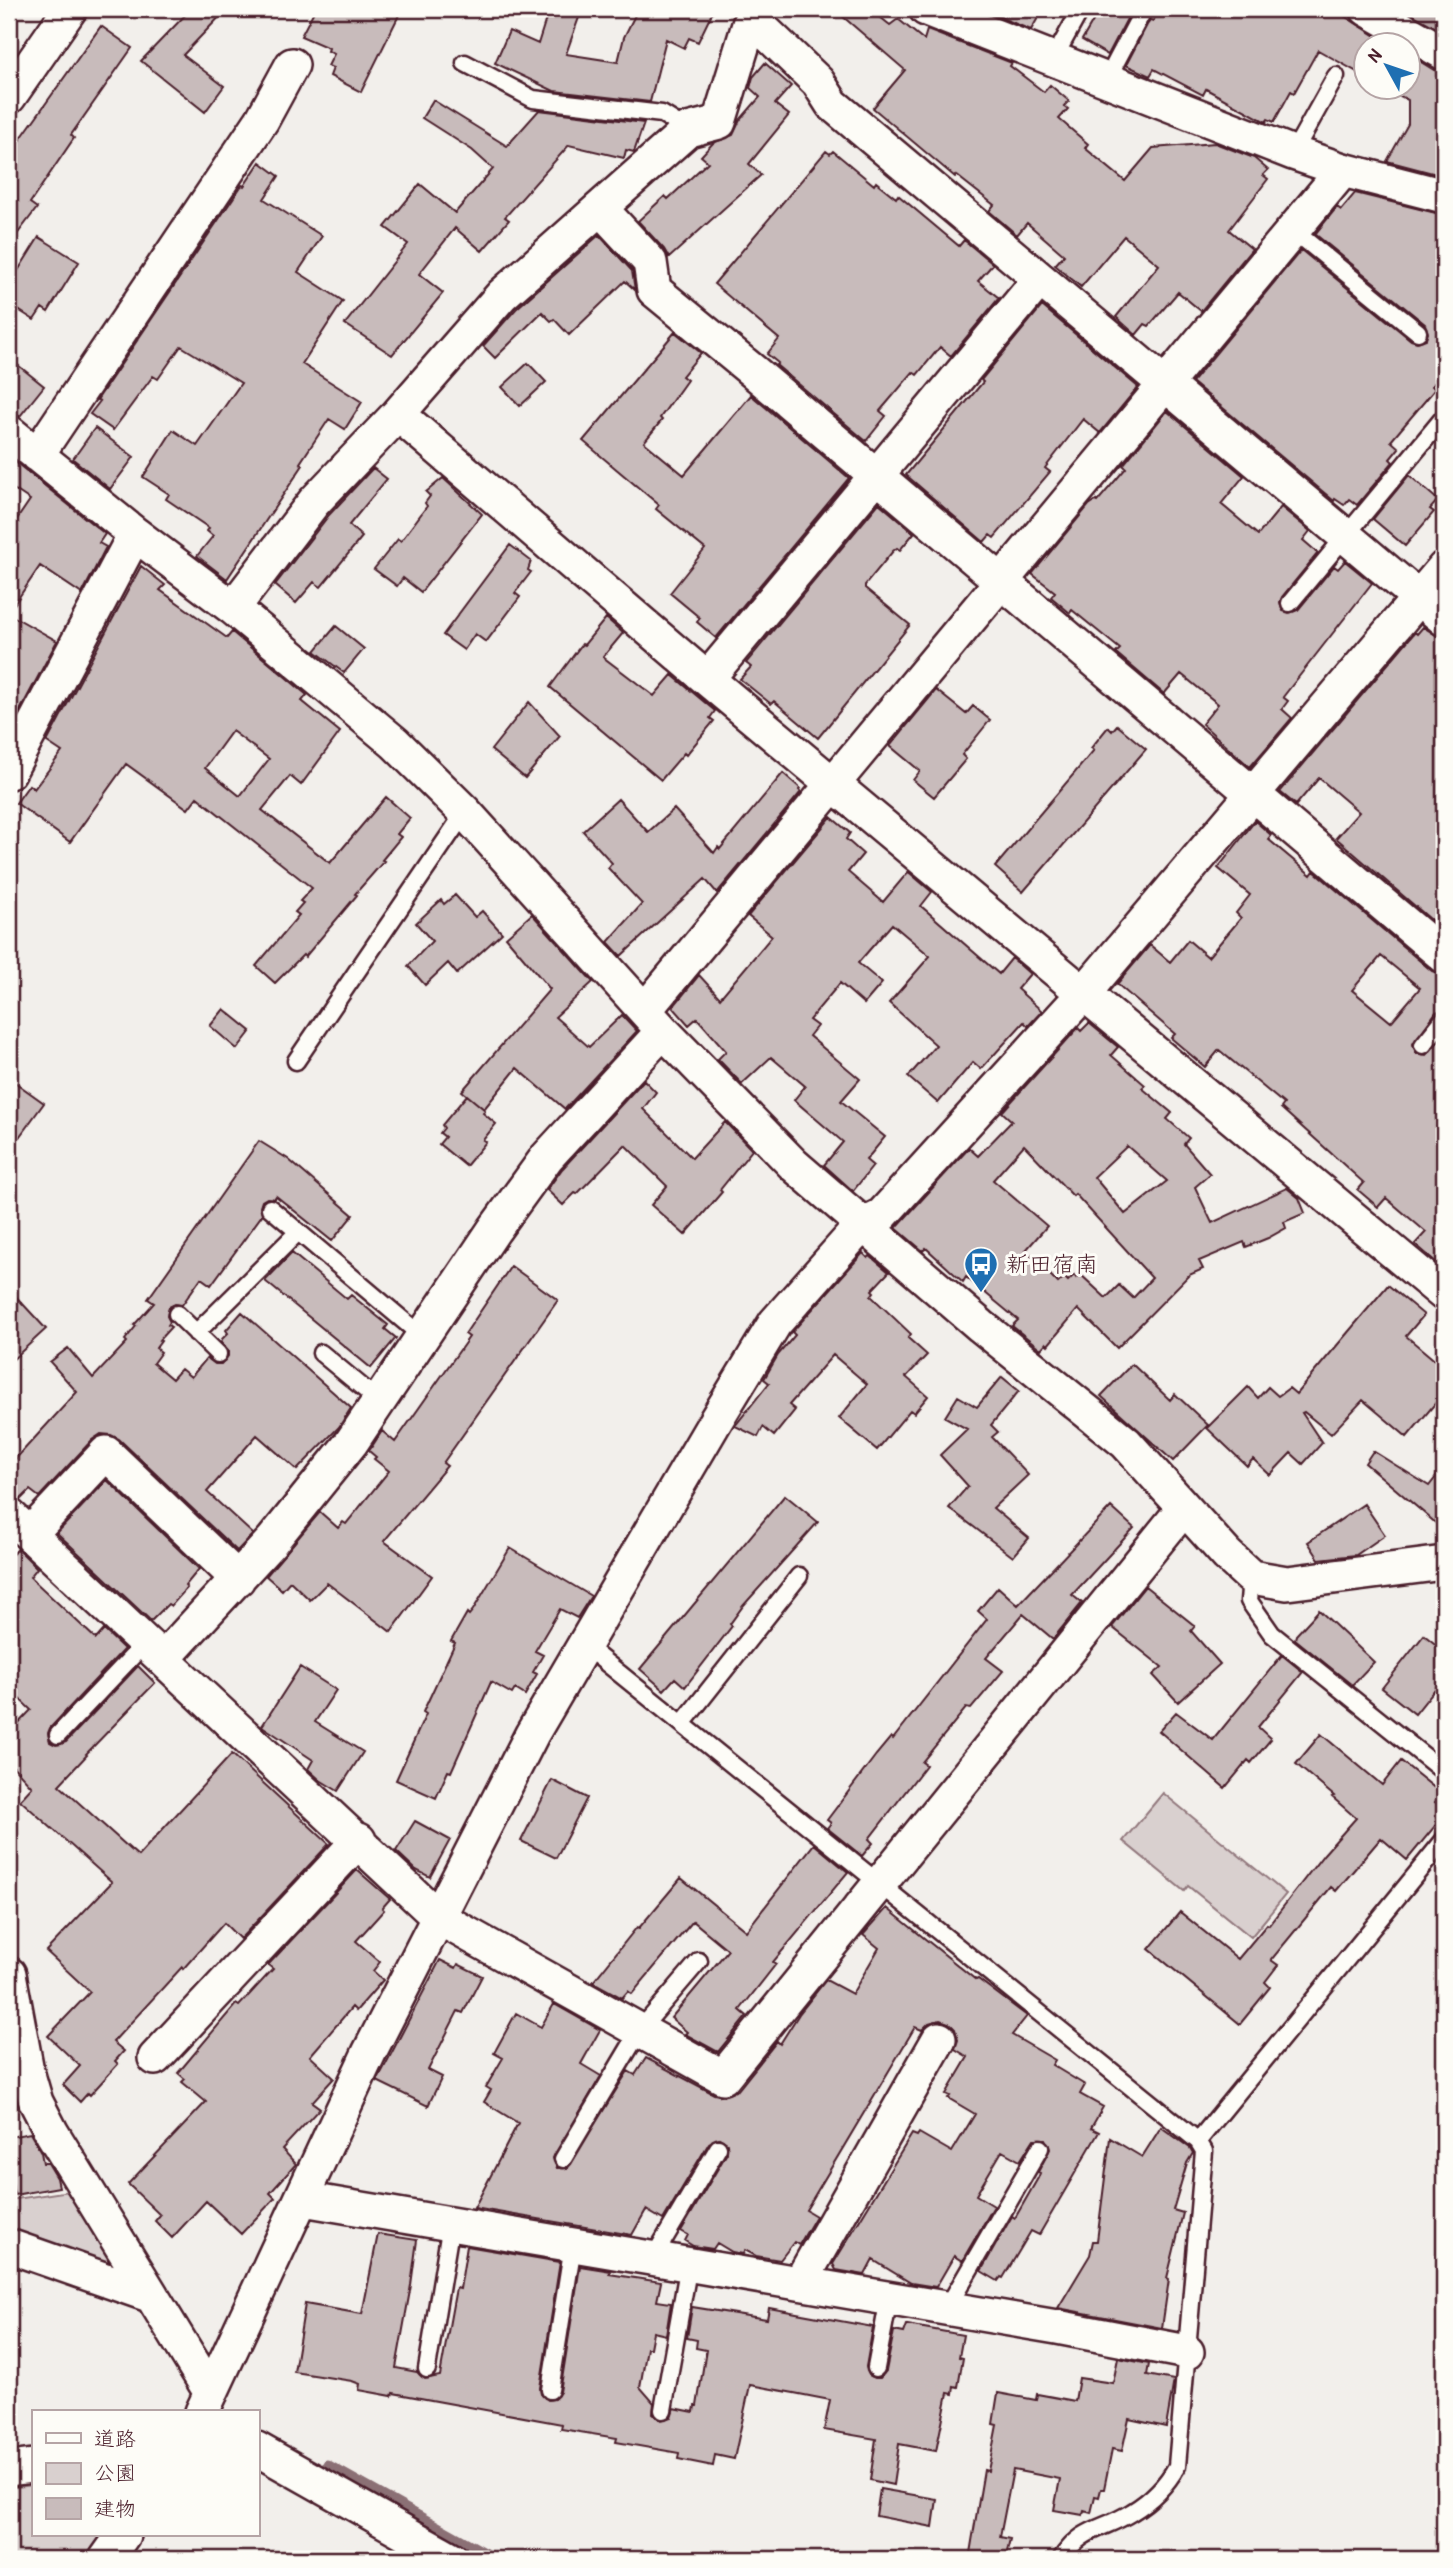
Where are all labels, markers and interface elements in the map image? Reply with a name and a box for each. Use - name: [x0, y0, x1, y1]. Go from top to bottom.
- north arrow: [1352, 32, 1422, 102]
- text: N: [1361, 43, 1387, 67]
- bus stop icon: 新田宿南: [962, 1245, 1000, 1294]
- place label: 新田宿南: [1006, 1248, 1098, 1279]
- legend: [32, 2410, 259, 2536]
- text: 道路: [94, 2424, 136, 2453]
- text: 公園: [94, 2458, 136, 2487]
- text: 建物: [94, 2494, 136, 2523]

